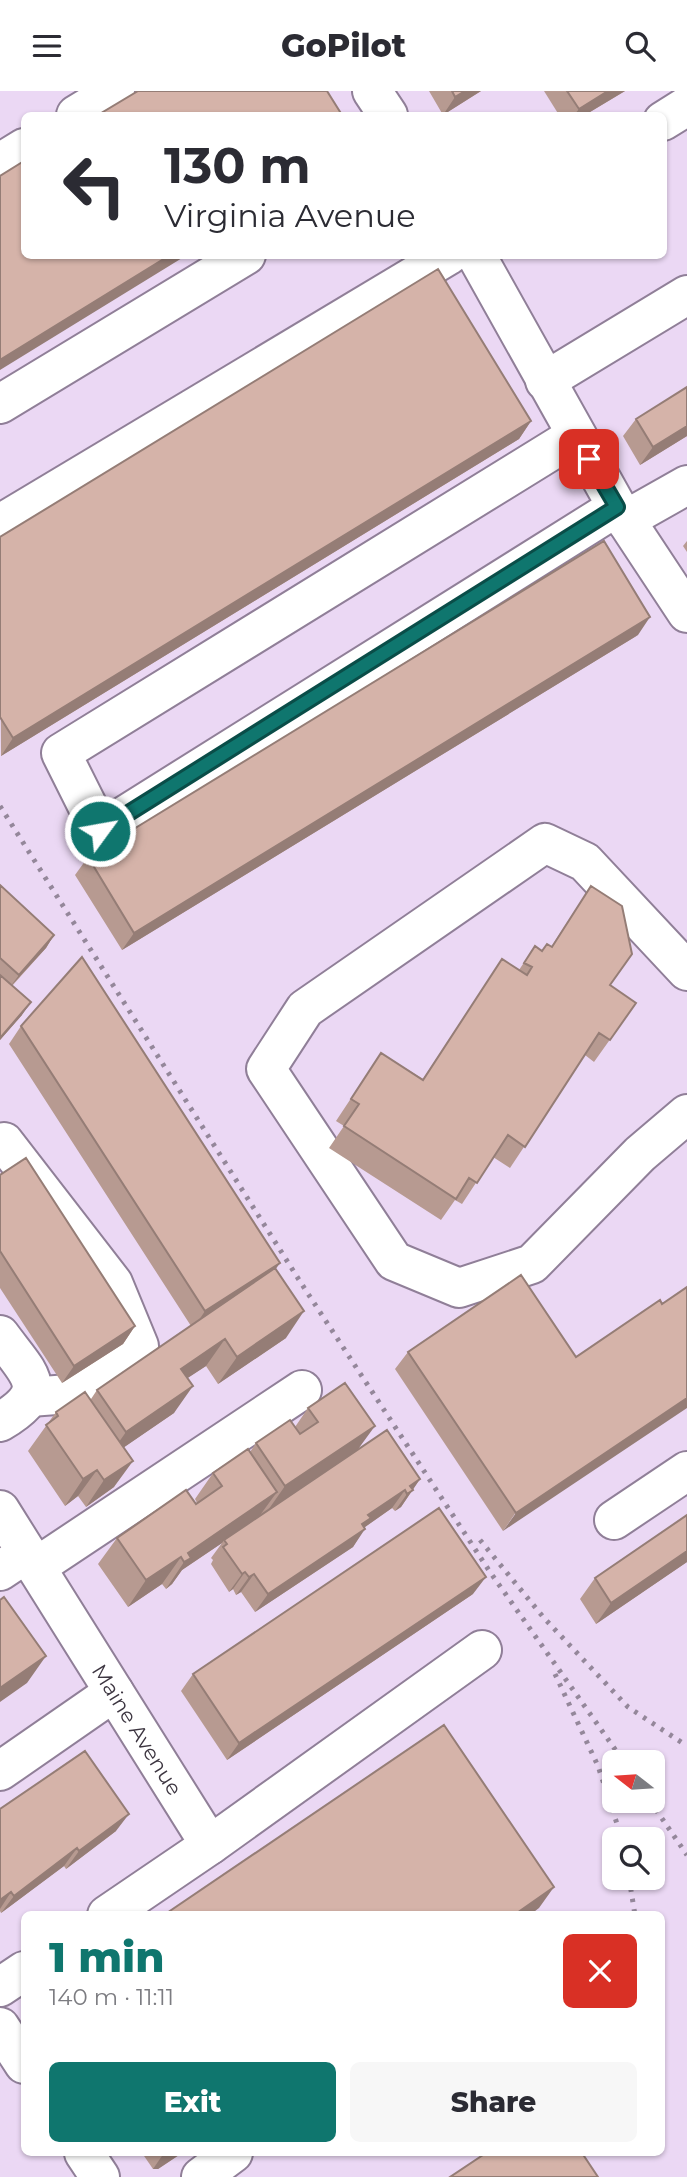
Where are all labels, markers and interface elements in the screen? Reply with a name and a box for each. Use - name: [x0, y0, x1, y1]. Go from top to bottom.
- text: GoPilot: [281, 26, 406, 65]
- icon: menu: [28, 27, 66, 65]
- icon: search: [621, 27, 659, 65]
- text: 130 m: [164, 136, 311, 195]
- icon: left: [49, 140, 140, 231]
- text: Virginia Avenue: [164, 196, 416, 235]
- pin: [559, 429, 619, 489]
- icon: arrive: [570, 440, 608, 478]
- position arrow: [63, 794, 137, 868]
- street label: Maine Avenue: [87, 1659, 188, 1800]
- north arrow: [602, 1750, 665, 1813]
- map controls: [602, 1750, 665, 1890]
- button: search: [602, 1827, 665, 1890]
- text: 1 min: [49, 1931, 165, 1983]
- button: close: [563, 1934, 637, 2008]
- text: 140 m · 11:11: [49, 1983, 174, 2011]
- button: Exit: [49, 2062, 336, 2142]
- button: Share: [350, 2062, 637, 2142]

